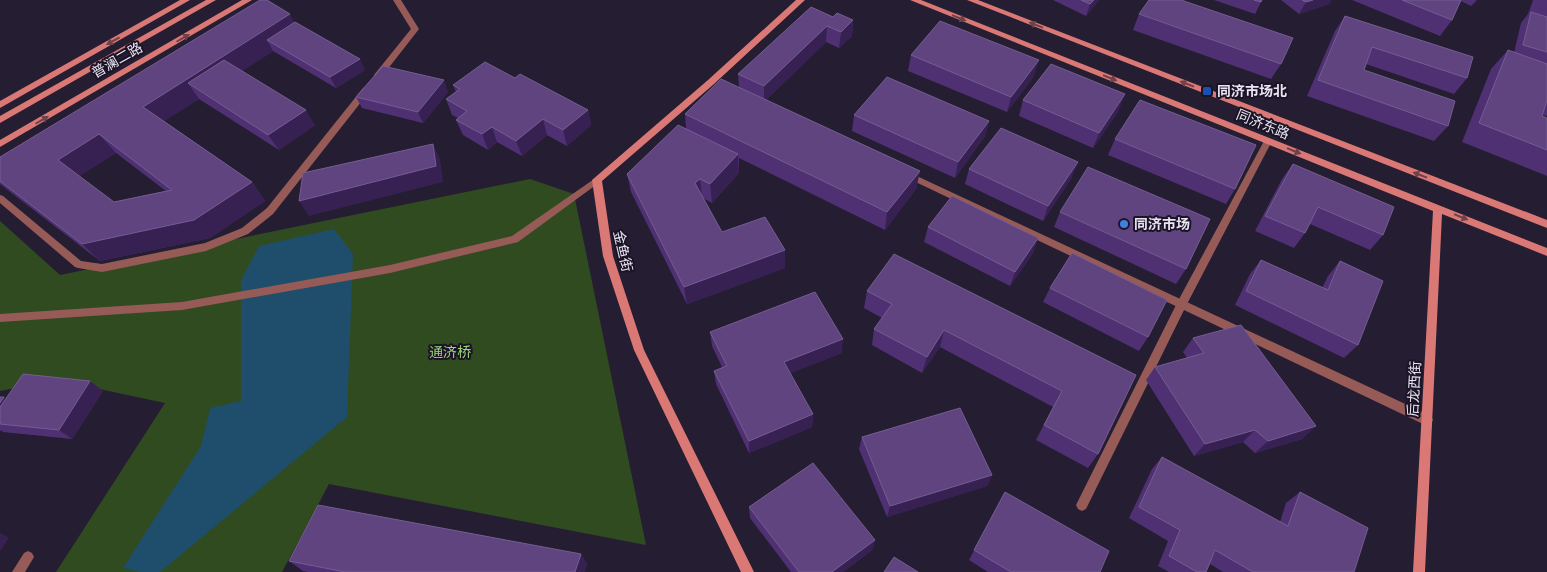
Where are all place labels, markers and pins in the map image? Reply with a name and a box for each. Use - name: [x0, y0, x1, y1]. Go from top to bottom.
- place label: 同济市场北: [1217, 83, 1287, 100]
- marker: 同济市场北: [1201, 85, 1213, 97]
- place label: 同济市场: [1134, 216, 1190, 233]
- marker: 同济市场: [1118, 218, 1130, 230]

